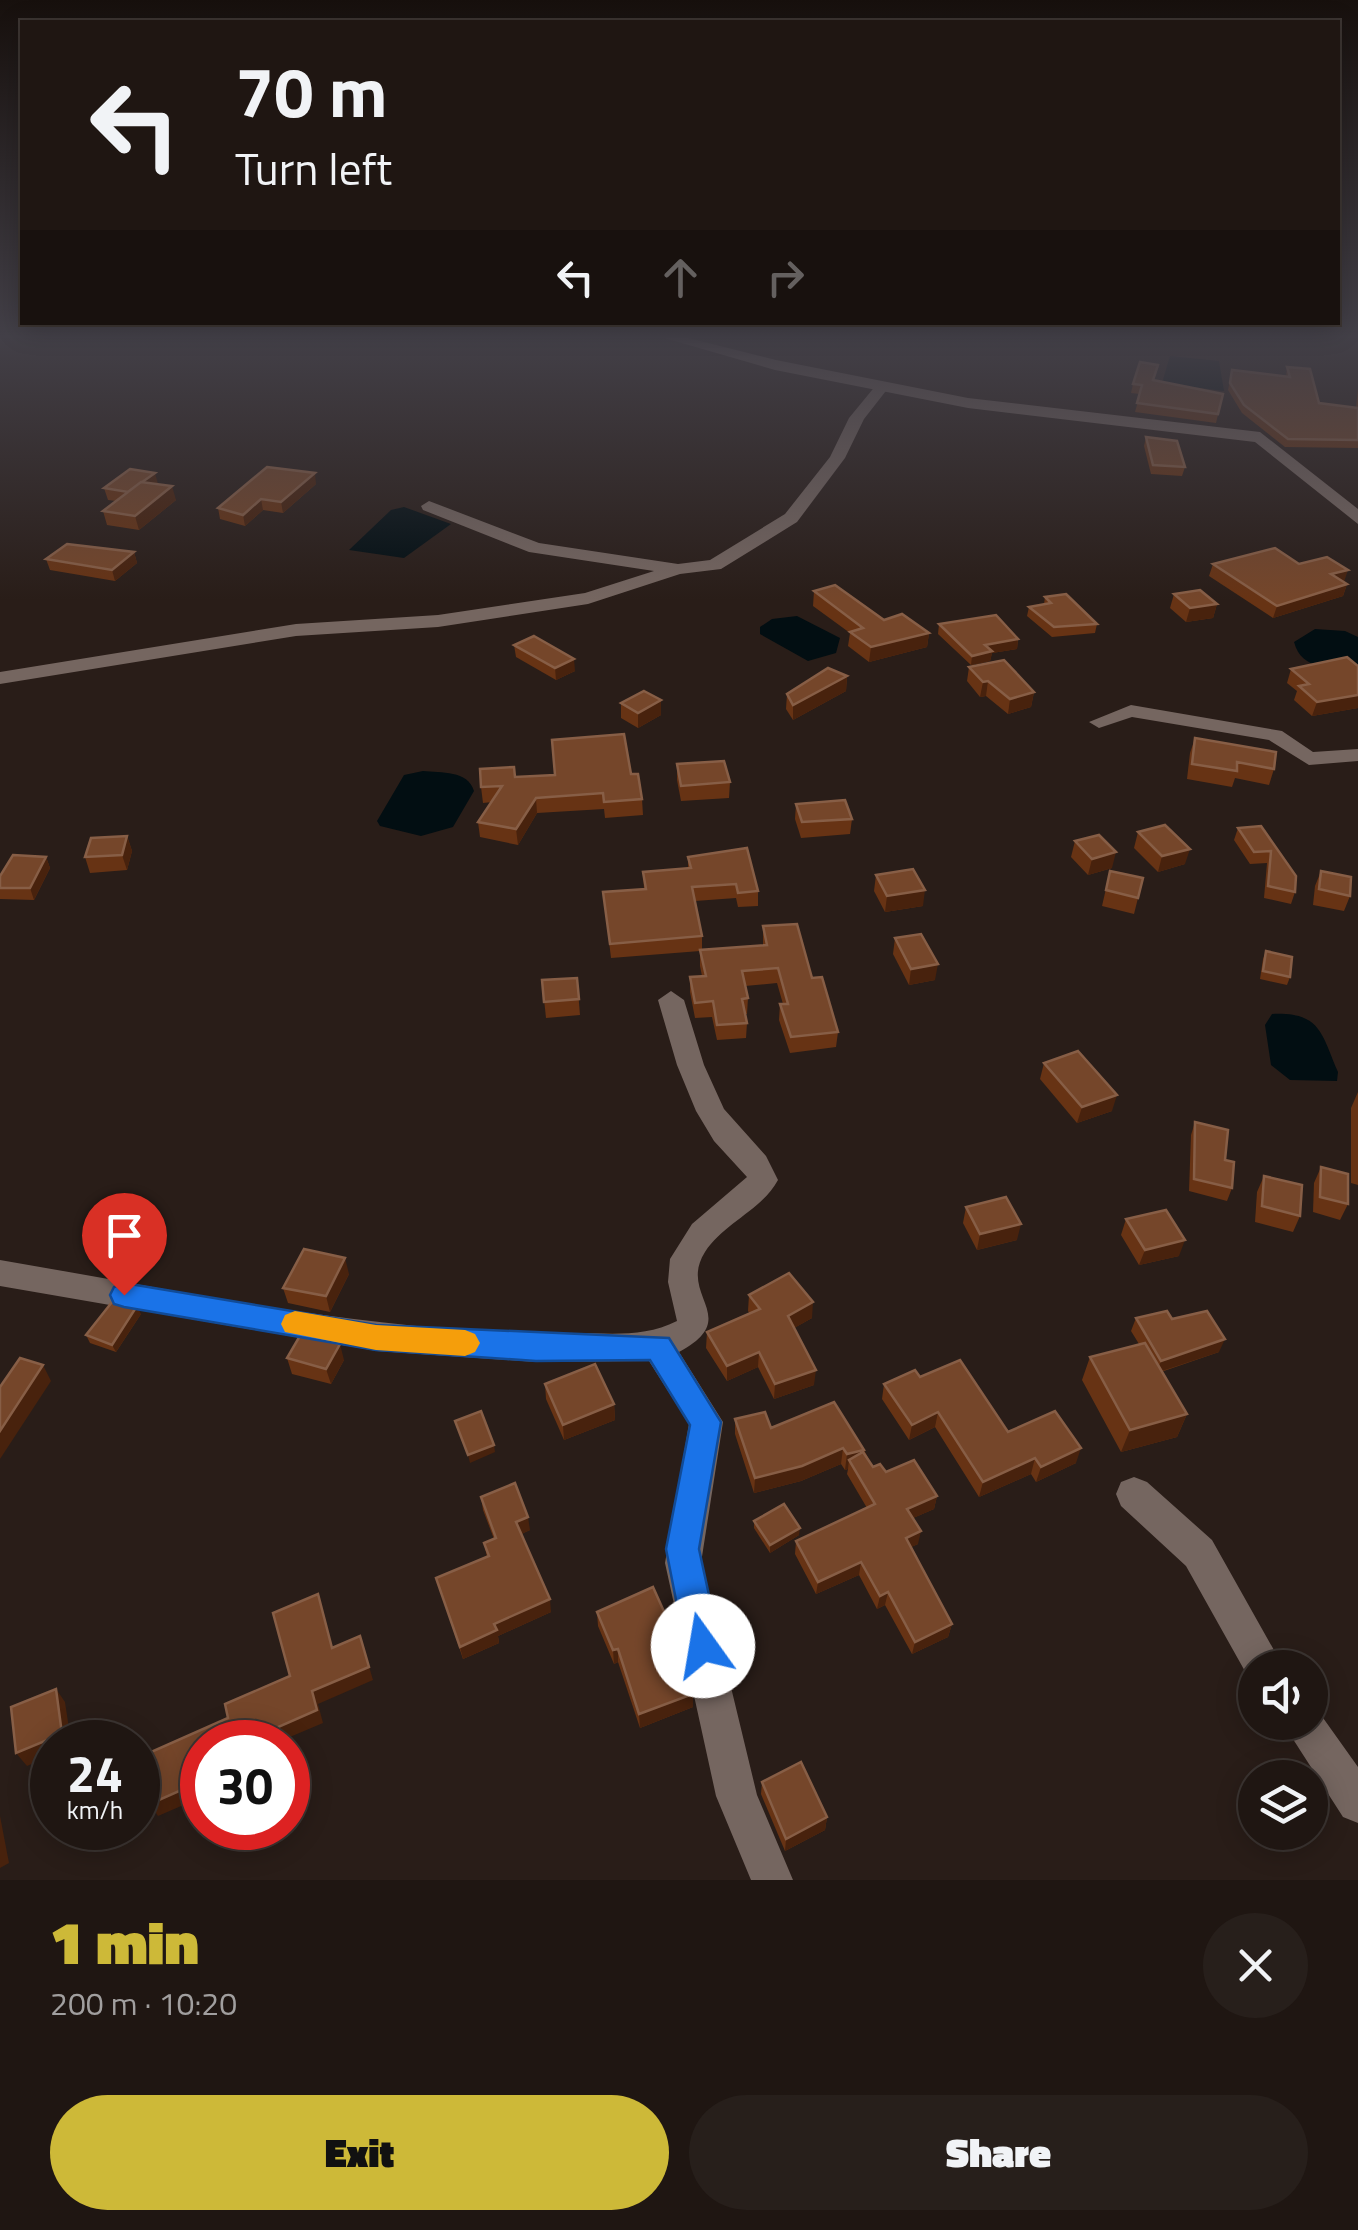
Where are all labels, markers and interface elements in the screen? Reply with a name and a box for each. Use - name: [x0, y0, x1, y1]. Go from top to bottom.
- text: 70 m: [235, 38, 388, 144]
- icon: left: [70, 60, 200, 190]
- text: Turn left: [235, 134, 392, 202]
- icon: left: [548, 250, 603, 305]
- icon: ahead: [653, 250, 708, 305]
- icon: right: [758, 250, 813, 305]
- pin: [82, 1193, 167, 1296]
- icon: arrive: [97, 1208, 152, 1263]
- position arrow: [651, 1594, 755, 1698]
- map controls: [1238, 1650, 1328, 1850]
- button: sound: [1238, 1650, 1328, 1740]
- speed limit sign: 30: [180, 1720, 310, 1850]
- text: 24: [67, 1735, 123, 1811]
- button: layers: [1238, 1760, 1328, 1850]
- text: km/h: [67, 1791, 123, 1829]
- text: 1 min: [50, 1896, 199, 1987]
- button: close: [1203, 1913, 1308, 2018]
- text: 200 m · 10:20: [50, 1979, 237, 2027]
- button: Exit: [50, 2095, 669, 2210]
- button: Share: [689, 2095, 1308, 2210]

